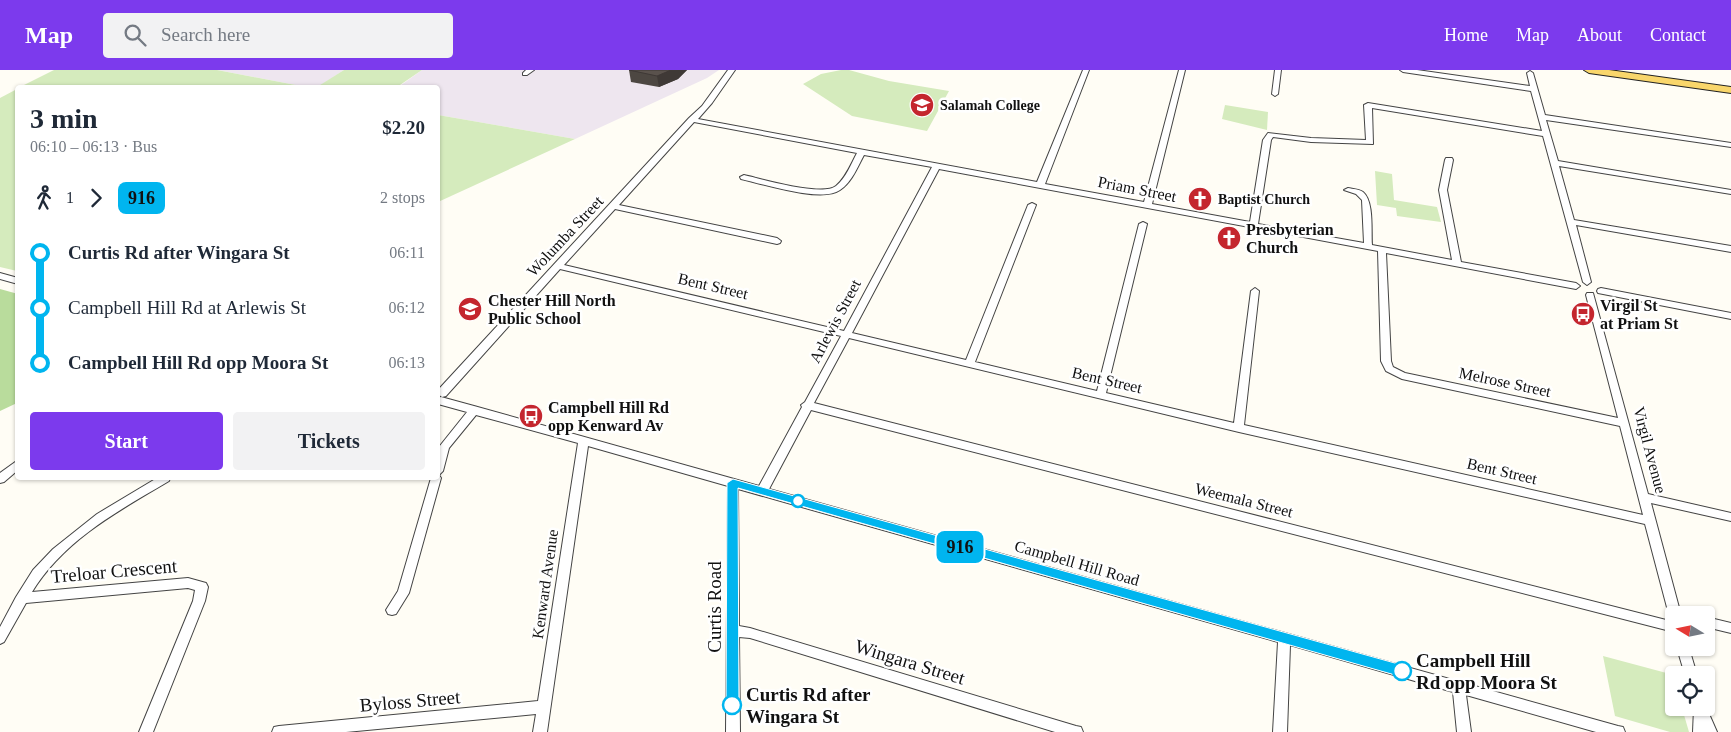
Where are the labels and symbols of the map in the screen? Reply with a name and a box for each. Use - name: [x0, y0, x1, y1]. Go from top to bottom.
- school or university icon: Salamah College: [909, 92, 935, 118]
- place label: Salamah College: [940, 98, 1040, 113]
- street label: Priam Street: [1096, 173, 1178, 205]
- church icon: Baptist Church: [1187, 186, 1213, 212]
- street label: Wolumba Street: [524, 192, 607, 280]
- place label: Baptist Church: [1218, 192, 1310, 207]
- place label: Presbyterian Church: [1246, 221, 1334, 256]
- church icon: Presbyterian Church: [1216, 225, 1242, 251]
- street label: Bent Street: [676, 270, 750, 302]
- street label: Arlewis Street: [806, 276, 864, 366]
- place label: Chester Hill North Public School: [488, 292, 616, 327]
- school or university icon: Chester Hill North Public School: [457, 296, 483, 322]
- place label: Virgil St at Priam St: [1600, 297, 1679, 332]
- bus stop icon: Virgil St at Priam St: [1570, 301, 1596, 327]
- street label: Bent Street: [1070, 364, 1144, 396]
- street label: Melrose Street: [1457, 364, 1553, 400]
- place label: Campbell Hill Rd opp Kenward Av: [548, 399, 669, 435]
- bus stop icon: Campbell Hill Rd opp Kenward Av: [518, 403, 544, 429]
- street label: Virgil Avenue: [1629, 405, 1670, 495]
- street label: Bent Street: [1465, 455, 1539, 487]
- street label: Weemala Street: [1193, 480, 1295, 521]
- unlabelled marker: [791, 494, 805, 508]
- street label: Kenward Avenue: [529, 528, 561, 640]
- line badge: 916: [931, 531, 989, 563]
- street label: Campbell Hill Road: [1012, 537, 1141, 590]
- street label: Treloar Crescent: [50, 555, 179, 587]
- street label: Curtis Road: [704, 561, 725, 653]
- north arrow: [1665, 606, 1715, 656]
- street label: Wingara Street: [853, 635, 968, 689]
- place label: Campbell Hill Rd opp Moora St: [1416, 650, 1558, 693]
- marker: Campbell Hill Rd opp Moora St: [1392, 661, 1412, 681]
- place label: Curtis Rd after Wingara St: [746, 684, 871, 727]
- street label: Byloss Street: [359, 686, 462, 716]
- marker: Curtis Rd after Wingara St: [722, 695, 742, 715]

